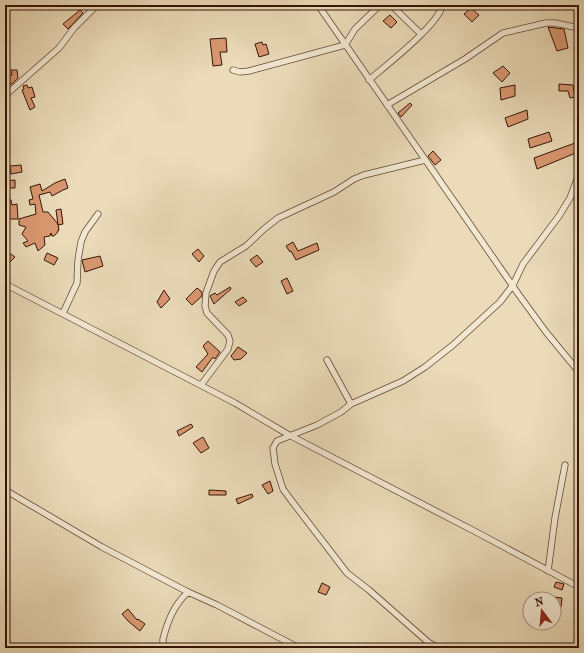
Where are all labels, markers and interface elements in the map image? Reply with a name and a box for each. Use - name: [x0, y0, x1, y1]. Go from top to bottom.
- north arrow: [522, 591, 562, 631]
- text: N: [534, 594, 546, 609]

